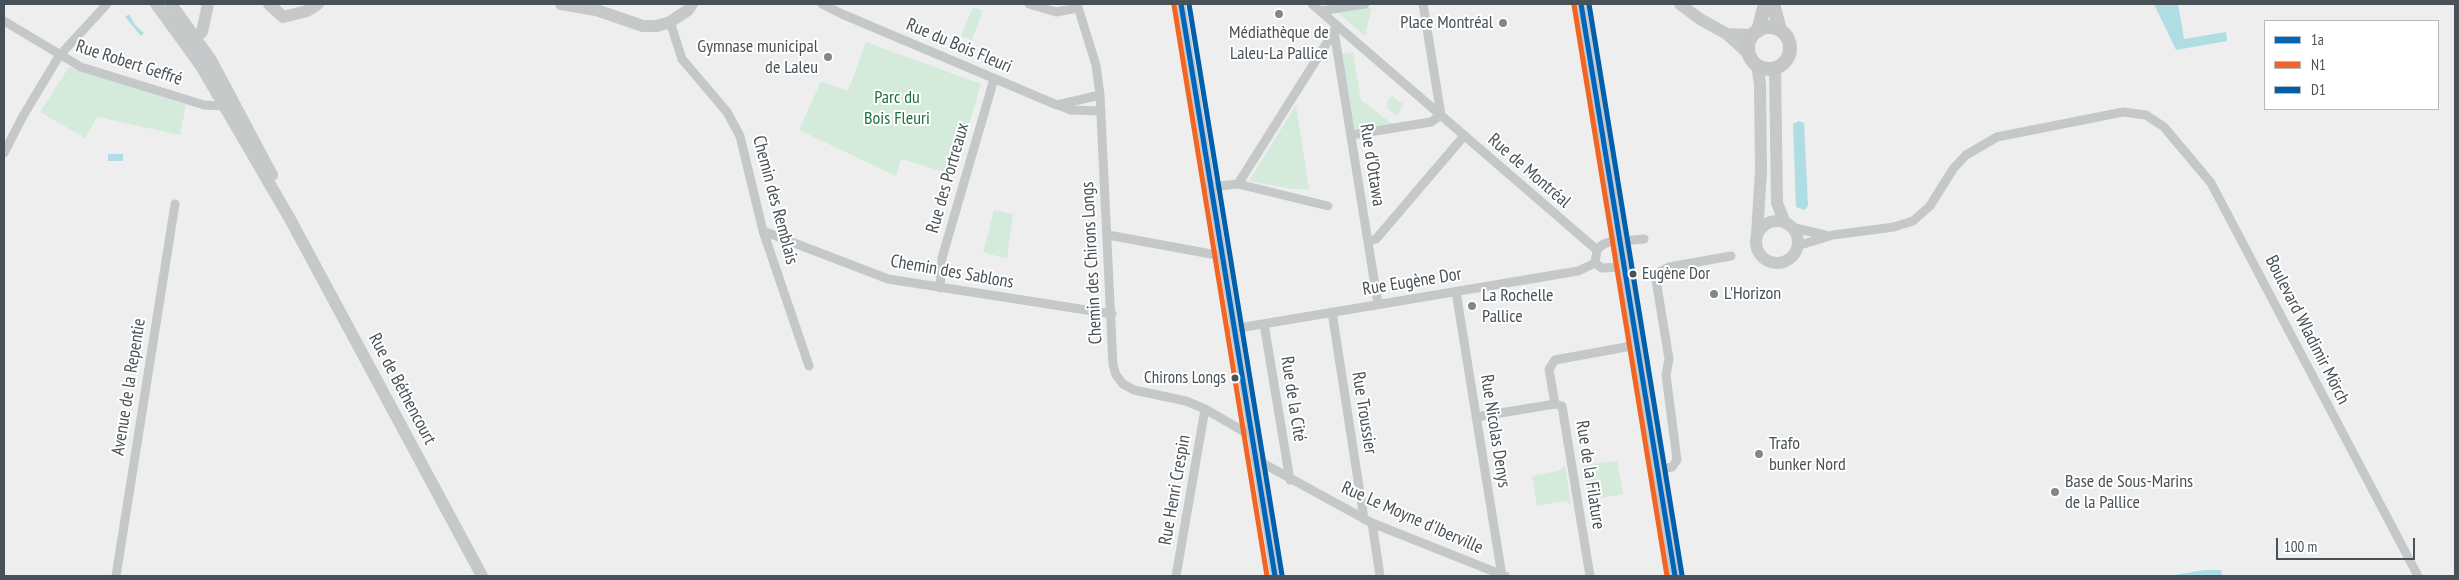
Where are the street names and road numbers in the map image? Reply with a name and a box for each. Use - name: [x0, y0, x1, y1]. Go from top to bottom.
- street label: Rue du Bois Fleuri: [903, 14, 1015, 78]
- street label: Rue Robert Geffré: [73, 36, 185, 90]
- street label: Rue des Portreaux: [922, 121, 974, 235]
- street label: Rue d'Ottawa: [1355, 122, 1389, 208]
- street label: Rue de Montréal: [1483, 129, 1575, 213]
- street label: Chemin des Remblais: [747, 133, 803, 267]
- street label: Chemin des Chirons Longs: [1077, 181, 1107, 345]
- street label: Chemin des Sablons: [889, 251, 1015, 293]
- street label: Boulevard Wladimir Mörch: [2260, 252, 2354, 408]
- street label: Rue Eugène Dor: [1361, 264, 1463, 300]
- street label: Avenue de la Repentie: [108, 317, 150, 457]
- street label: Rue de Béthencourt: [364, 330, 440, 448]
- street label: Rue de la Cité: [1276, 355, 1310, 443]
- street label: Rue Troussier: [1347, 370, 1381, 456]
- street label: Rue Nicolas Denys: [1475, 373, 1515, 489]
- street label: Rue de la Filature: [1571, 419, 1609, 531]
- street label: Rue Henri Crespin: [1155, 433, 1195, 547]
- street label: Rue Le Moyne d'Iberville: [1338, 477, 1486, 559]

